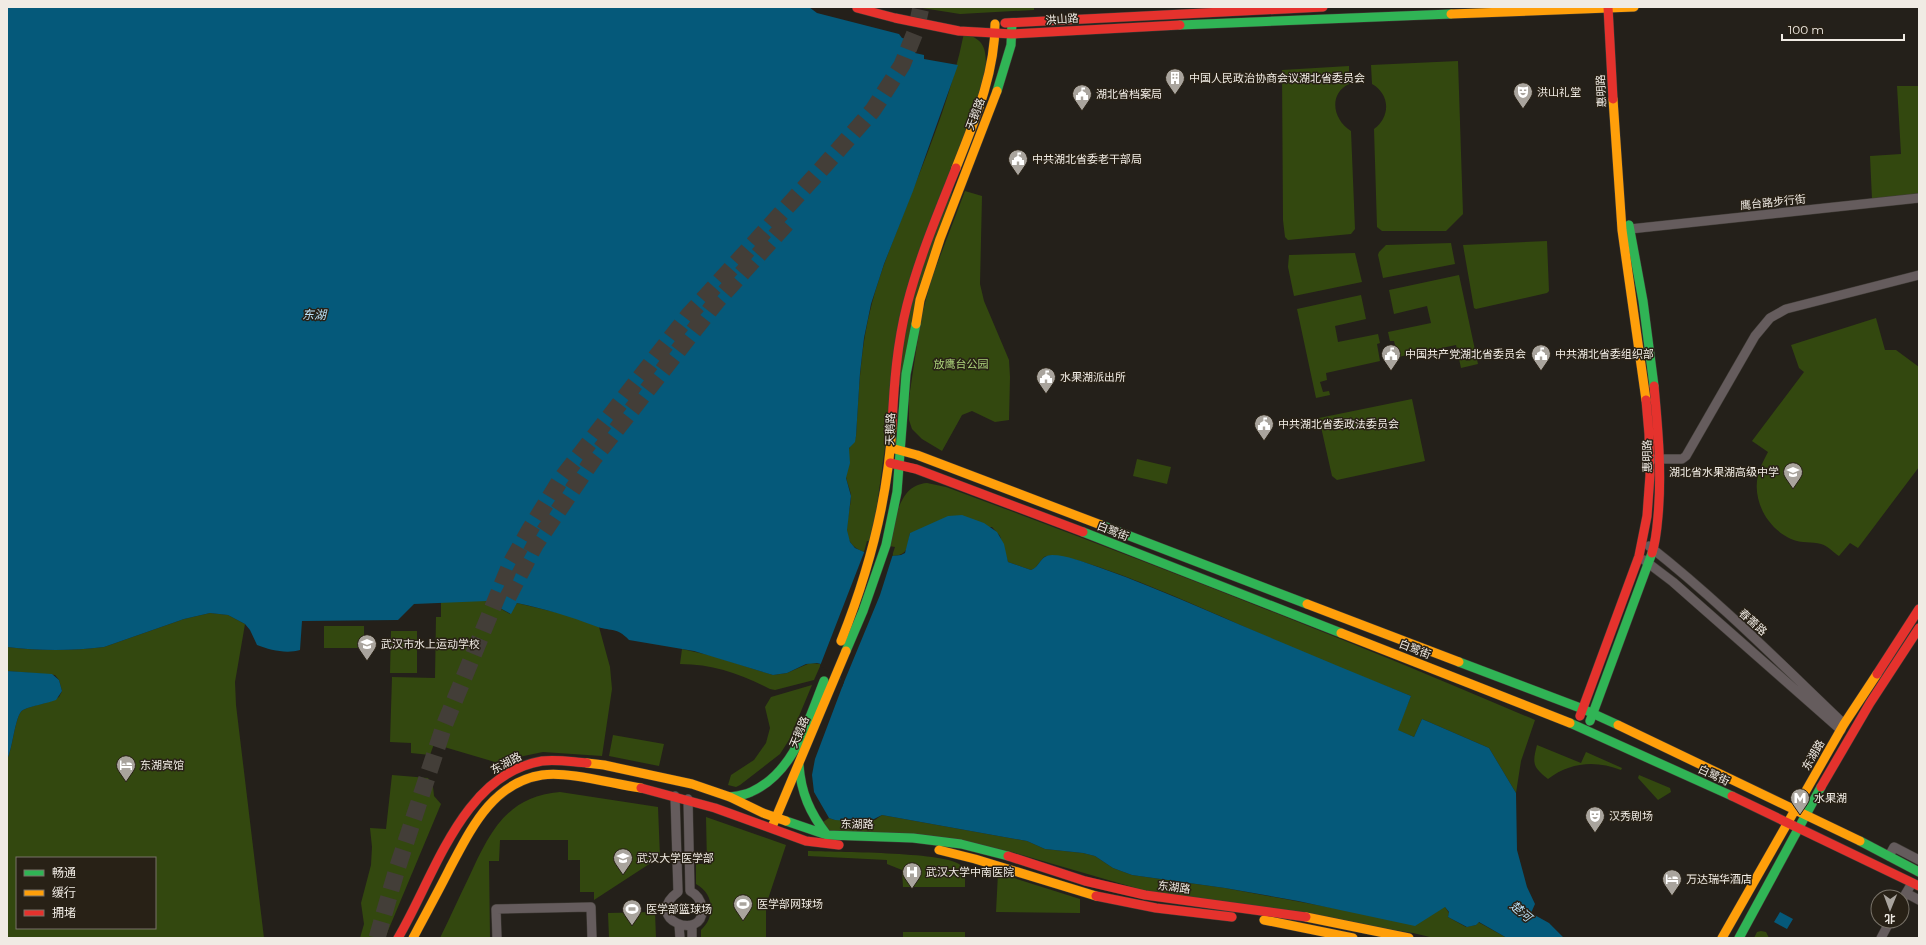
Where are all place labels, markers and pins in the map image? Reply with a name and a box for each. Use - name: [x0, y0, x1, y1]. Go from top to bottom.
- building icon: 中国人民政治协商会议湖北省委员会: [1164, 67, 1186, 95]
- place label: 中国人民政治协商会议湖北省委员会: [1189, 71, 1365, 85]
- theatre icon: 洪山礼堂: [1512, 81, 1534, 109]
- public building icon: 湖北省档案局: [1071, 83, 1093, 111]
- place label: 洪山礼堂: [1537, 85, 1581, 99]
- place label: 湖北省档案局: [1096, 87, 1162, 101]
- public building icon: 中共湖北省委老干部局: [1007, 148, 1029, 176]
- place label: 中共湖北省委老干部局: [1032, 152, 1142, 166]
- public building icon: 中国共产党湖北省委员会: [1380, 343, 1402, 371]
- public building icon: 中共湖北省委组织部: [1530, 343, 1552, 371]
- place label: 中国共产党湖北省委员会: [1405, 347, 1526, 361]
- place label: 中共湖北省委组织部: [1555, 347, 1654, 361]
- public building icon: 水果湖派出所: [1035, 366, 1057, 394]
- place label: 水果湖派出所: [1060, 370, 1126, 384]
- public building icon: 中共湖北省委政法委员会: [1253, 413, 1275, 441]
- place label: 中共湖北省委政法委员会: [1278, 417, 1399, 431]
- school or university icon: 湖北省水果湖高级中学: [1782, 461, 1804, 489]
- place label: 湖北省水果湖高级中学: [1669, 465, 1779, 479]
- school or university icon: 武汉市水上运动学校: [356, 633, 378, 661]
- place label: 武汉市水上运动学校: [381, 637, 480, 651]
- hotel icon: 东湖宾馆: [115, 754, 137, 782]
- place label: 东湖宾馆: [140, 758, 184, 772]
- metro station icon: 水果湖: [1789, 787, 1811, 815]
- place label: 水果湖: [1814, 791, 1847, 805]
- theatre icon: 汉秀剧场: [1584, 805, 1606, 833]
- place label: 汉秀剧场: [1609, 809, 1653, 823]
- school or university icon: 武汉大学医学部: [612, 847, 634, 875]
- place label: 武汉大学医学部: [637, 851, 714, 865]
- hospital icon: 武汉大学中南医院: [901, 861, 923, 889]
- place label: 武汉大学中南医院: [926, 865, 1014, 879]
- hotel icon: 万达瑞华酒店: [1661, 868, 1683, 896]
- place label: 万达瑞华酒店: [1686, 872, 1752, 886]
- sports icon: 医学部网球场: [732, 893, 754, 921]
- place label: 医学部网球场: [757, 897, 823, 911]
- sports icon: 医学部篮球场: [621, 898, 643, 926]
- place label: 医学部篮球场: [646, 902, 712, 916]

